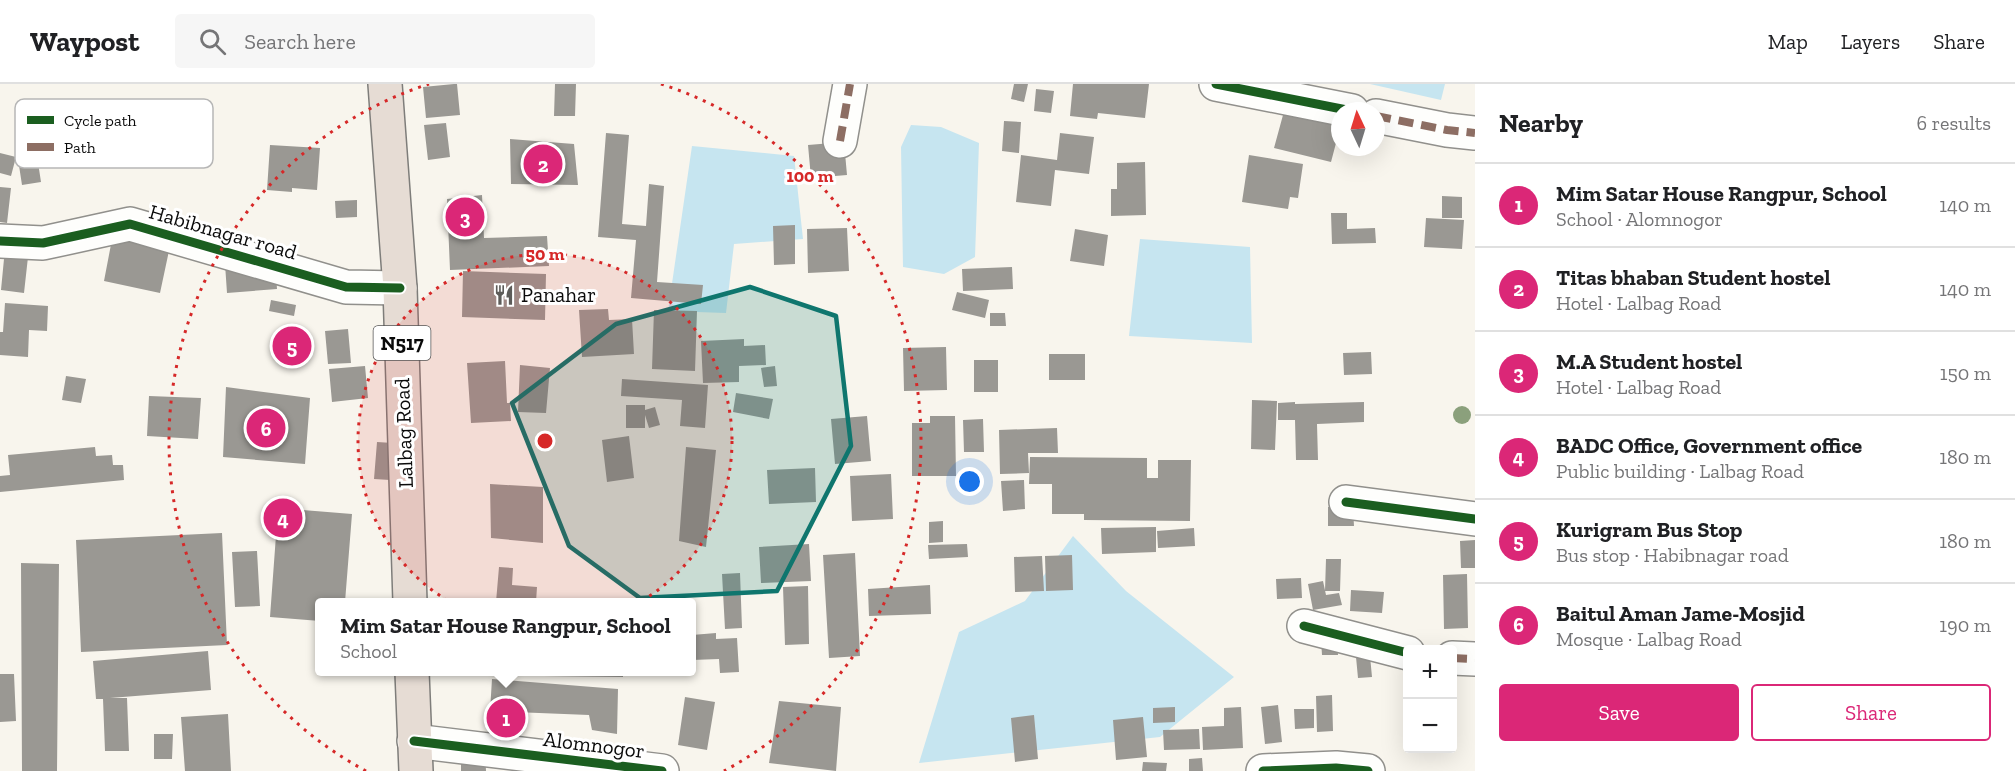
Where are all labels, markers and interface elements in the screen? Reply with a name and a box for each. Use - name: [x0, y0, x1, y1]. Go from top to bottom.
- search box: [175, 14, 595, 68]
- text: Waypost: [30, 25, 139, 58]
- icon: search: [196, 25, 229, 58]
- text: Search here: [244, 28, 356, 55]
- text: Map: [1768, 29, 1808, 54]
- text: Layers: [1841, 29, 1900, 54]
- text: Share: [1933, 29, 1985, 54]
- legend: [15, 99, 213, 168]
- north arrow: [1331, 102, 1385, 156]
- text: Nearby: [1499, 107, 1583, 139]
- text: Cycle path: [64, 111, 137, 130]
- text: 6 results: [1917, 111, 1991, 135]
- text: Path: [64, 138, 96, 157]
- pin: 2: [524, 142, 562, 187]
- text: 100 m: [786, 165, 834, 187]
- text: Mim Satar House Rangpur, School: [1556, 180, 1887, 207]
- text: 1: [1514, 193, 1523, 217]
- text: 140 m: [1939, 193, 1991, 217]
- pin: 3: [446, 194, 484, 240]
- street label: Habibnagar road: [146, 198, 300, 265]
- text: School · Alomnogor: [1556, 207, 1723, 231]
- text: 50 m: [526, 243, 565, 265]
- text: Titas bhaban Student hostel: [1556, 264, 1830, 291]
- text: 2: [1513, 277, 1524, 301]
- text: 140 m: [1939, 277, 1991, 301]
- place label: Panahar: [521, 282, 596, 307]
- restaurant icon: Panahar: [492, 283, 516, 307]
- text: Hotel · Lalbag Road: [1556, 291, 1721, 315]
- pin: 5: [272, 324, 312, 368]
- road number: N517: [374, 326, 430, 360]
- text: M.A Student hostel: [1556, 348, 1742, 375]
- text: 3: [1513, 361, 1524, 385]
- text: 150 m: [1940, 361, 1991, 385]
- text: Hotel · Lalbag Road: [1556, 375, 1721, 399]
- street label: Lalbag Road: [389, 377, 418, 488]
- pin: 6: [246, 406, 286, 450]
- centre of rings: [535, 431, 555, 451]
- text: BADC Office, Government office: [1556, 432, 1862, 459]
- text: 4: [1513, 445, 1524, 469]
- text: 180 m: [1939, 445, 1991, 469]
- text: Public building · Lalbag Road: [1556, 459, 1804, 483]
- your location: [955, 467, 984, 496]
- pin: 4: [264, 496, 302, 540]
- text: Kurigram Bus Stop: [1556, 516, 1742, 543]
- text: 5: [1513, 529, 1524, 553]
- text: 180 m: [1939, 529, 1991, 553]
- text: Bus stop · Habibnagar road: [1556, 543, 1789, 567]
- popup: [315, 598, 696, 676]
- text: Baitul Aman Jame-Mosjid: [1556, 600, 1805, 627]
- text: Mim Satar House Rangpur, School: [340, 612, 671, 639]
- text: 6: [1513, 613, 1524, 637]
- text: 190 m: [1939, 613, 1991, 637]
- text: Mosque · Lalbag Road: [1556, 627, 1742, 651]
- text: School: [340, 639, 397, 663]
- map controls: [1403, 645, 1457, 753]
- button: +: [1403, 645, 1457, 699]
- button: Save: [1499, 684, 1739, 741]
- button: Share: [1751, 684, 1991, 741]
- pin: 1: [486, 696, 526, 740]
- button: −: [1403, 699, 1457, 753]
- street label: Alomnogor: [542, 726, 646, 763]

